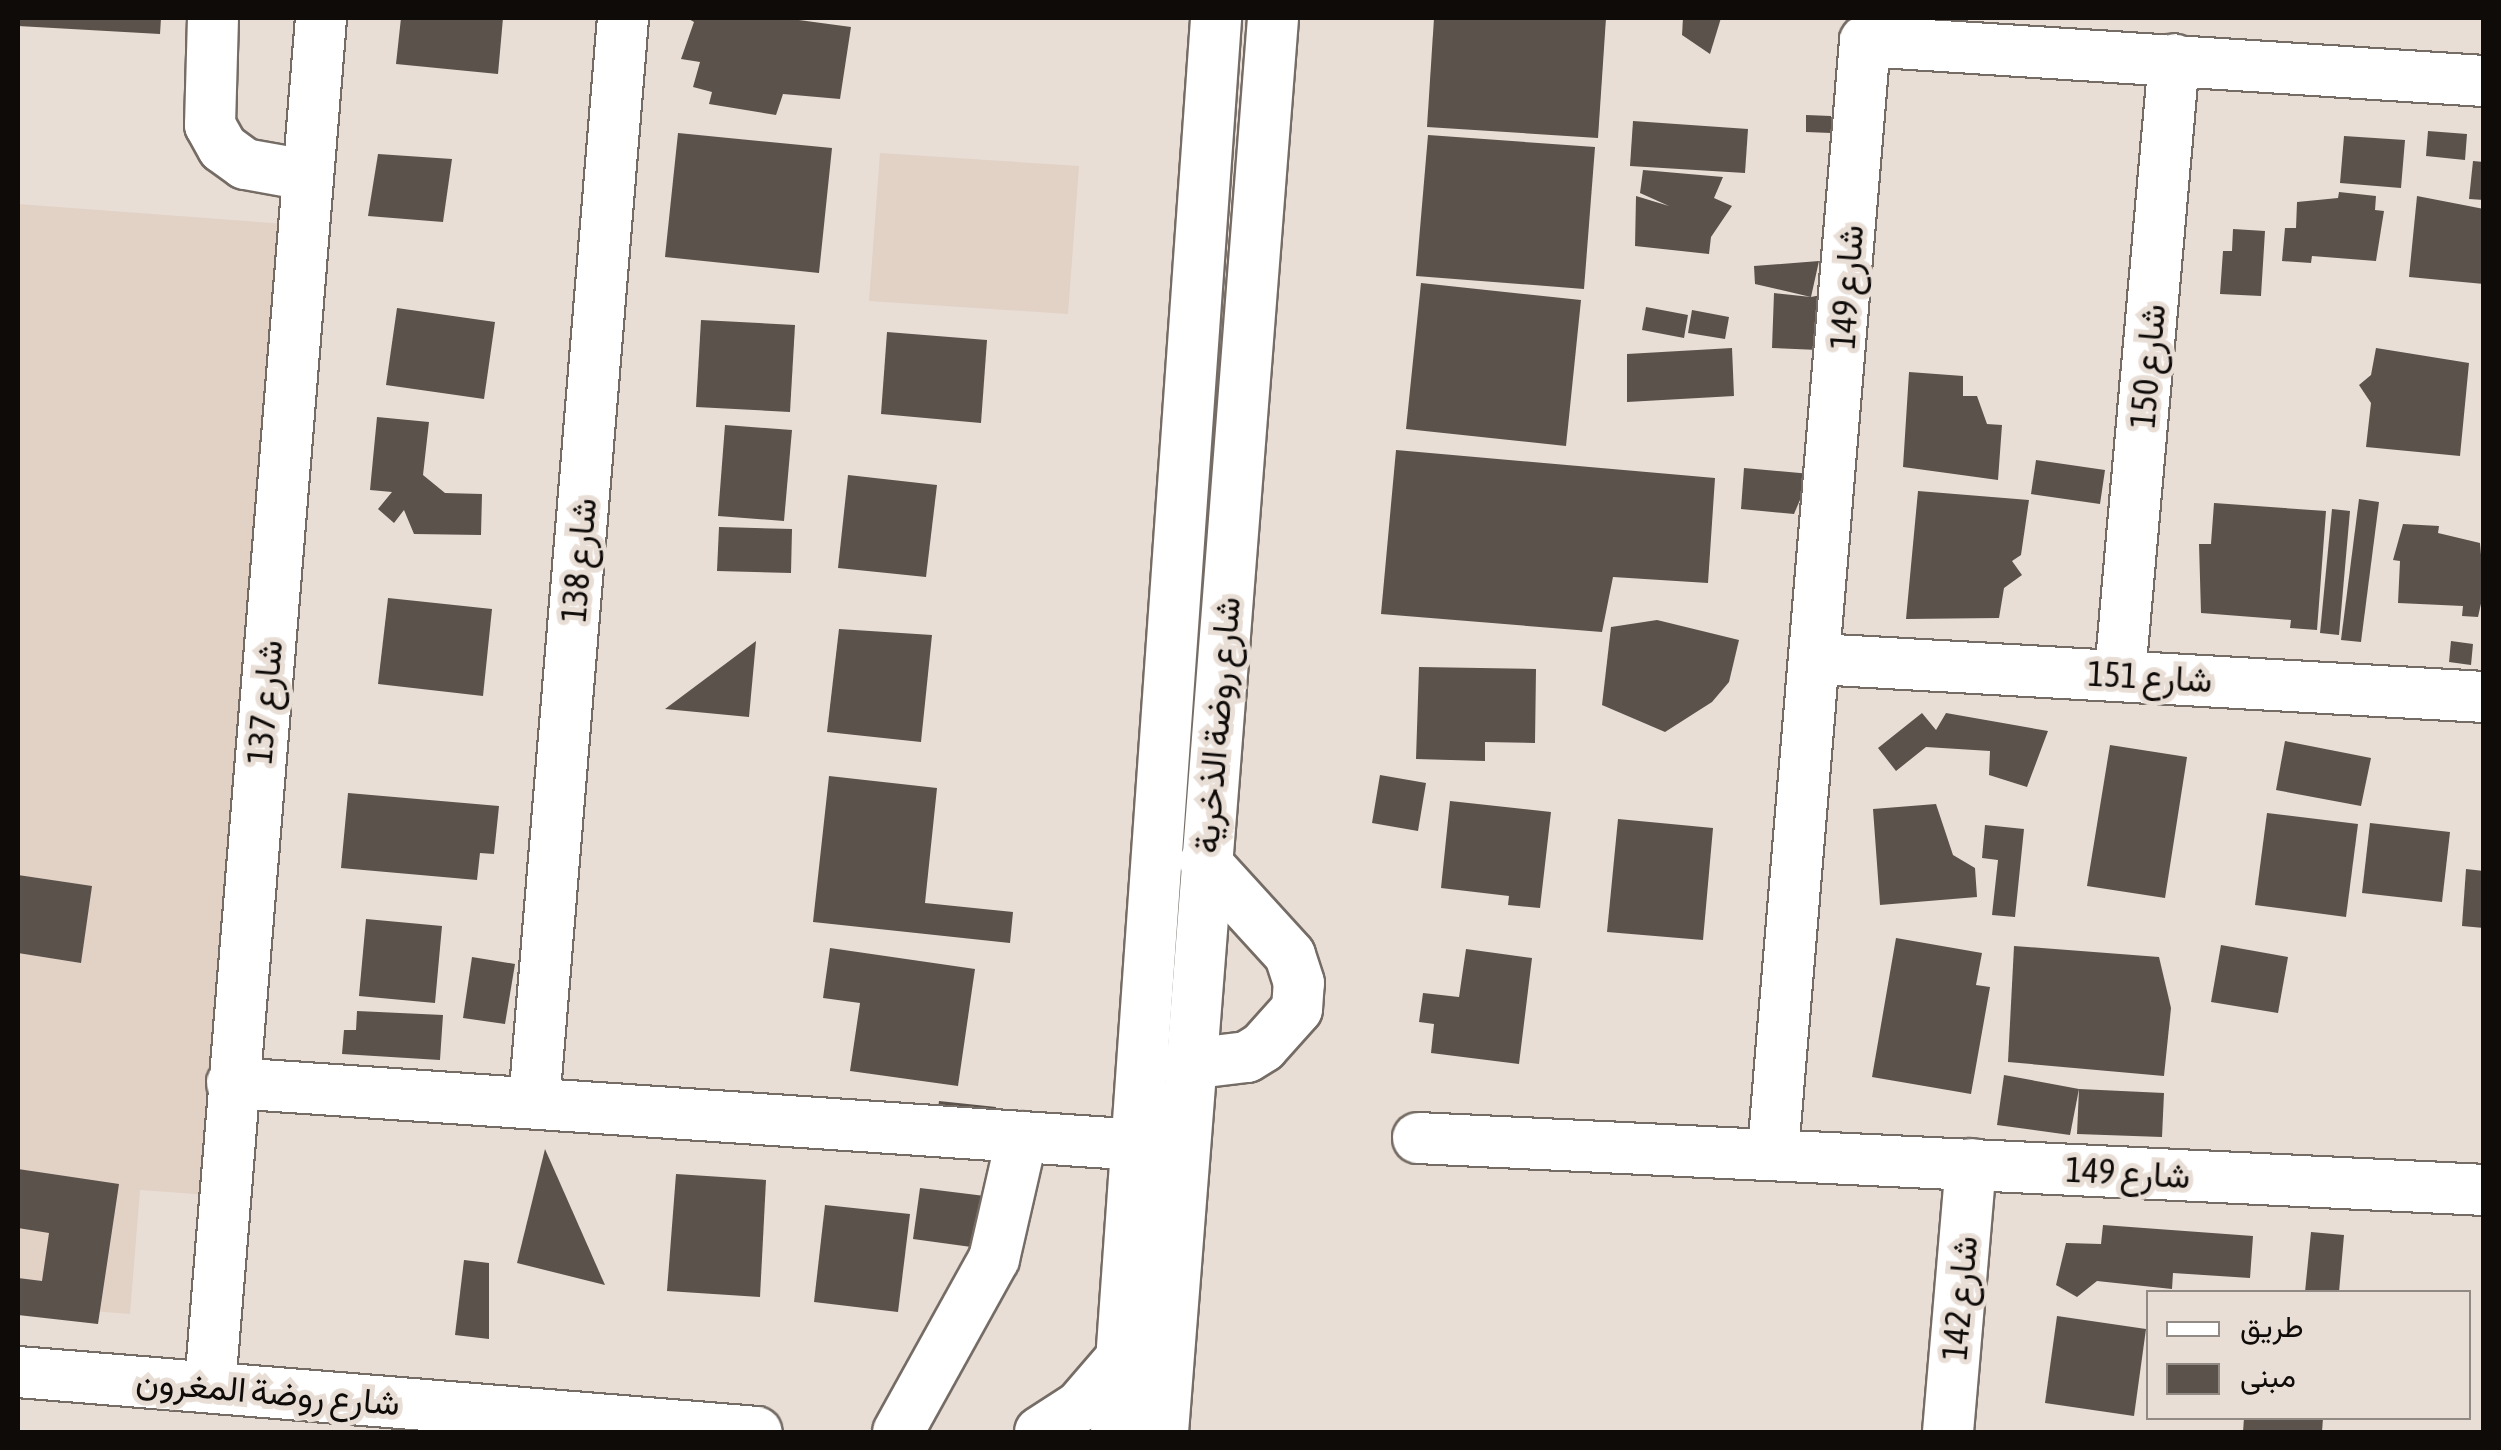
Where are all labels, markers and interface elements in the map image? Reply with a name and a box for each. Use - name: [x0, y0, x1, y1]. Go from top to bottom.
- street label: شارع 149: [1821, 223, 1871, 351]
- street label: شارع 150: [2121, 302, 2173, 430]
- street label: شارع 138: [552, 496, 604, 624]
- street label: شارع روضة الذخرية: [1184, 595, 1248, 855]
- street label: شارع 137: [238, 638, 290, 766]
- street label: شارع 151: [2087, 652, 2213, 700]
- street label: شارع 149: [2065, 1148, 2191, 1196]
- street label: شارع 142: [1933, 1234, 1985, 1362]
- legend: [2146, 1290, 2471, 1420]
- text: طريق: [2240, 1309, 2304, 1343]
- street label: شارع روضة المغرون: [134, 1359, 402, 1423]
- text: مبنى: [2240, 1359, 2296, 1393]

